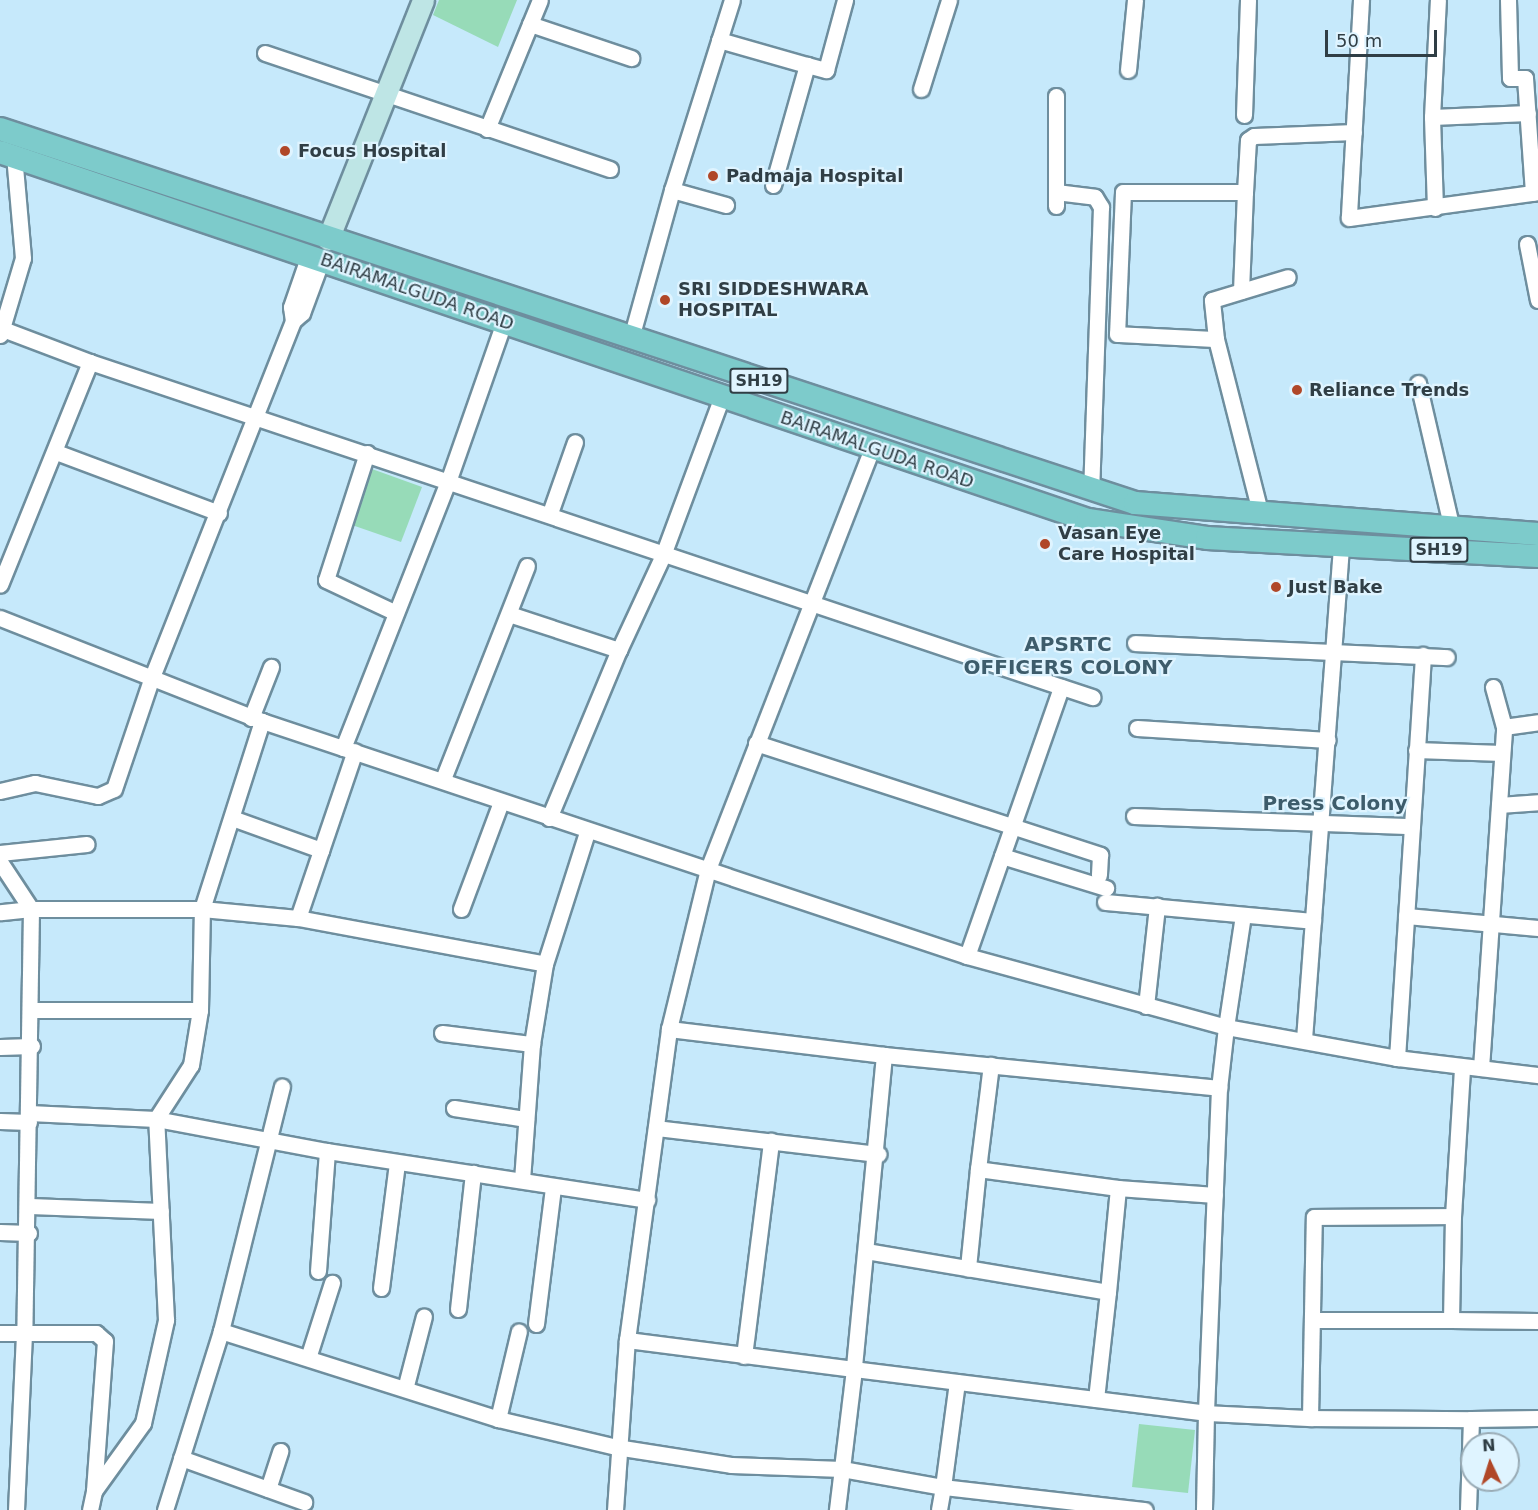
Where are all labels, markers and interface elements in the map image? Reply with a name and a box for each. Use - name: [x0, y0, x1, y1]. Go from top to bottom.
- scale bar: [1328, 18, 1440, 56]
- text: 50 m: [1336, 30, 1382, 51]
- place label: Focus Hospital: [298, 140, 447, 162]
- marker: Focus Hospital: [276, 142, 294, 160]
- place label: Padmaja Hospital: [726, 165, 903, 187]
- marker: Padmaja Hospital: [704, 167, 722, 185]
- street label: BAIRAMALGUDA ROAD: [317, 249, 517, 335]
- place label: SRI SIDDESHWARA HOSPITAL: [678, 279, 868, 322]
- marker: SRI SIDDESHWARA HOSPITAL: [656, 291, 674, 309]
- road number: SH19: [729, 368, 789, 394]
- place label: Reliance Trends: [1309, 379, 1469, 401]
- marker: Reliance Trends: [1290, 383, 1304, 397]
- street label: BAIRAMALGUDA ROAD: [777, 407, 977, 493]
- place label: Vasan Eye Care Hospital: [1058, 523, 1195, 566]
- marker: Vasan Eye Care Hospital: [1036, 535, 1054, 553]
- road number: SH19: [1409, 537, 1469, 563]
- place label: Just Bake: [1288, 576, 1383, 598]
- marker: Just Bake: [1269, 580, 1283, 594]
- district label: APSRTC OFFICERS COLONY: [964, 632, 1172, 679]
- district label: Press Colony: [1262, 791, 1408, 815]
- north arrow: [1460, 1432, 1520, 1492]
- text: N: [1481, 1436, 1496, 1455]

